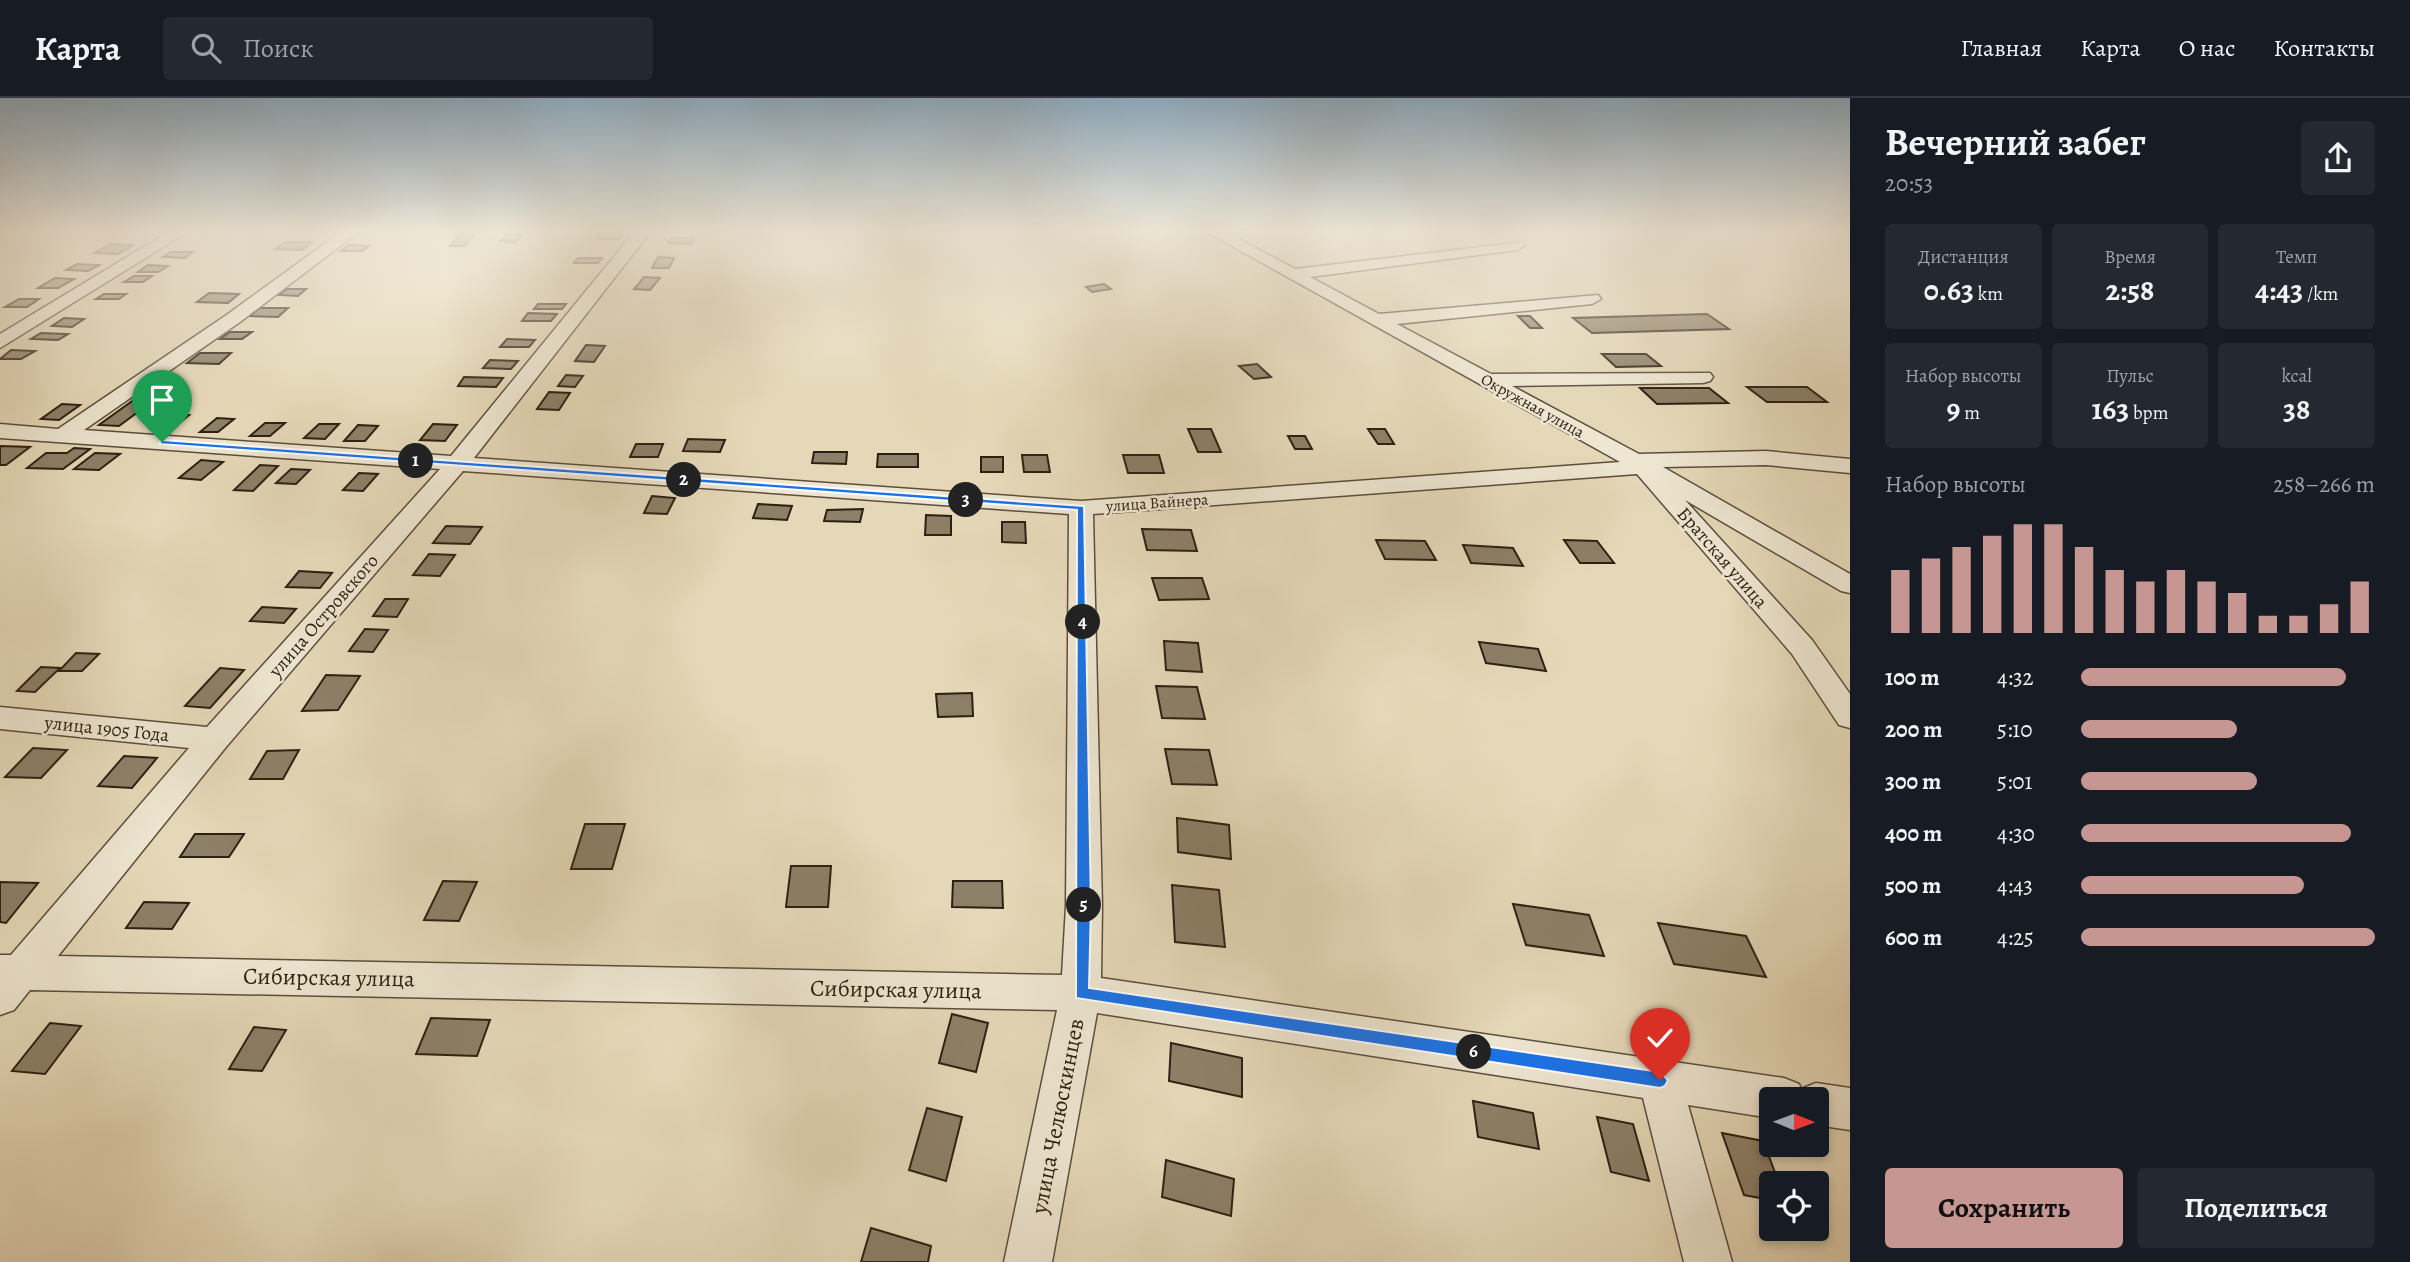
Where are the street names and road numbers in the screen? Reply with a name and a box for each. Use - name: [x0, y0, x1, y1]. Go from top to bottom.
- street label: Окружная улица: [1477, 368, 1589, 444]
- street label: улица Вайнера: [1104, 488, 1210, 518]
- street label: Братская улица: [1671, 501, 1774, 614]
- street label: улица Островского: [262, 548, 385, 684]
- street label: улица 1905 Года: [42, 709, 171, 748]
- street label: Сибирская улица: [243, 961, 415, 995]
- street label: Сибирская улица: [810, 973, 982, 1007]
- street label: улица Челюскинцев: [1023, 1016, 1092, 1217]

